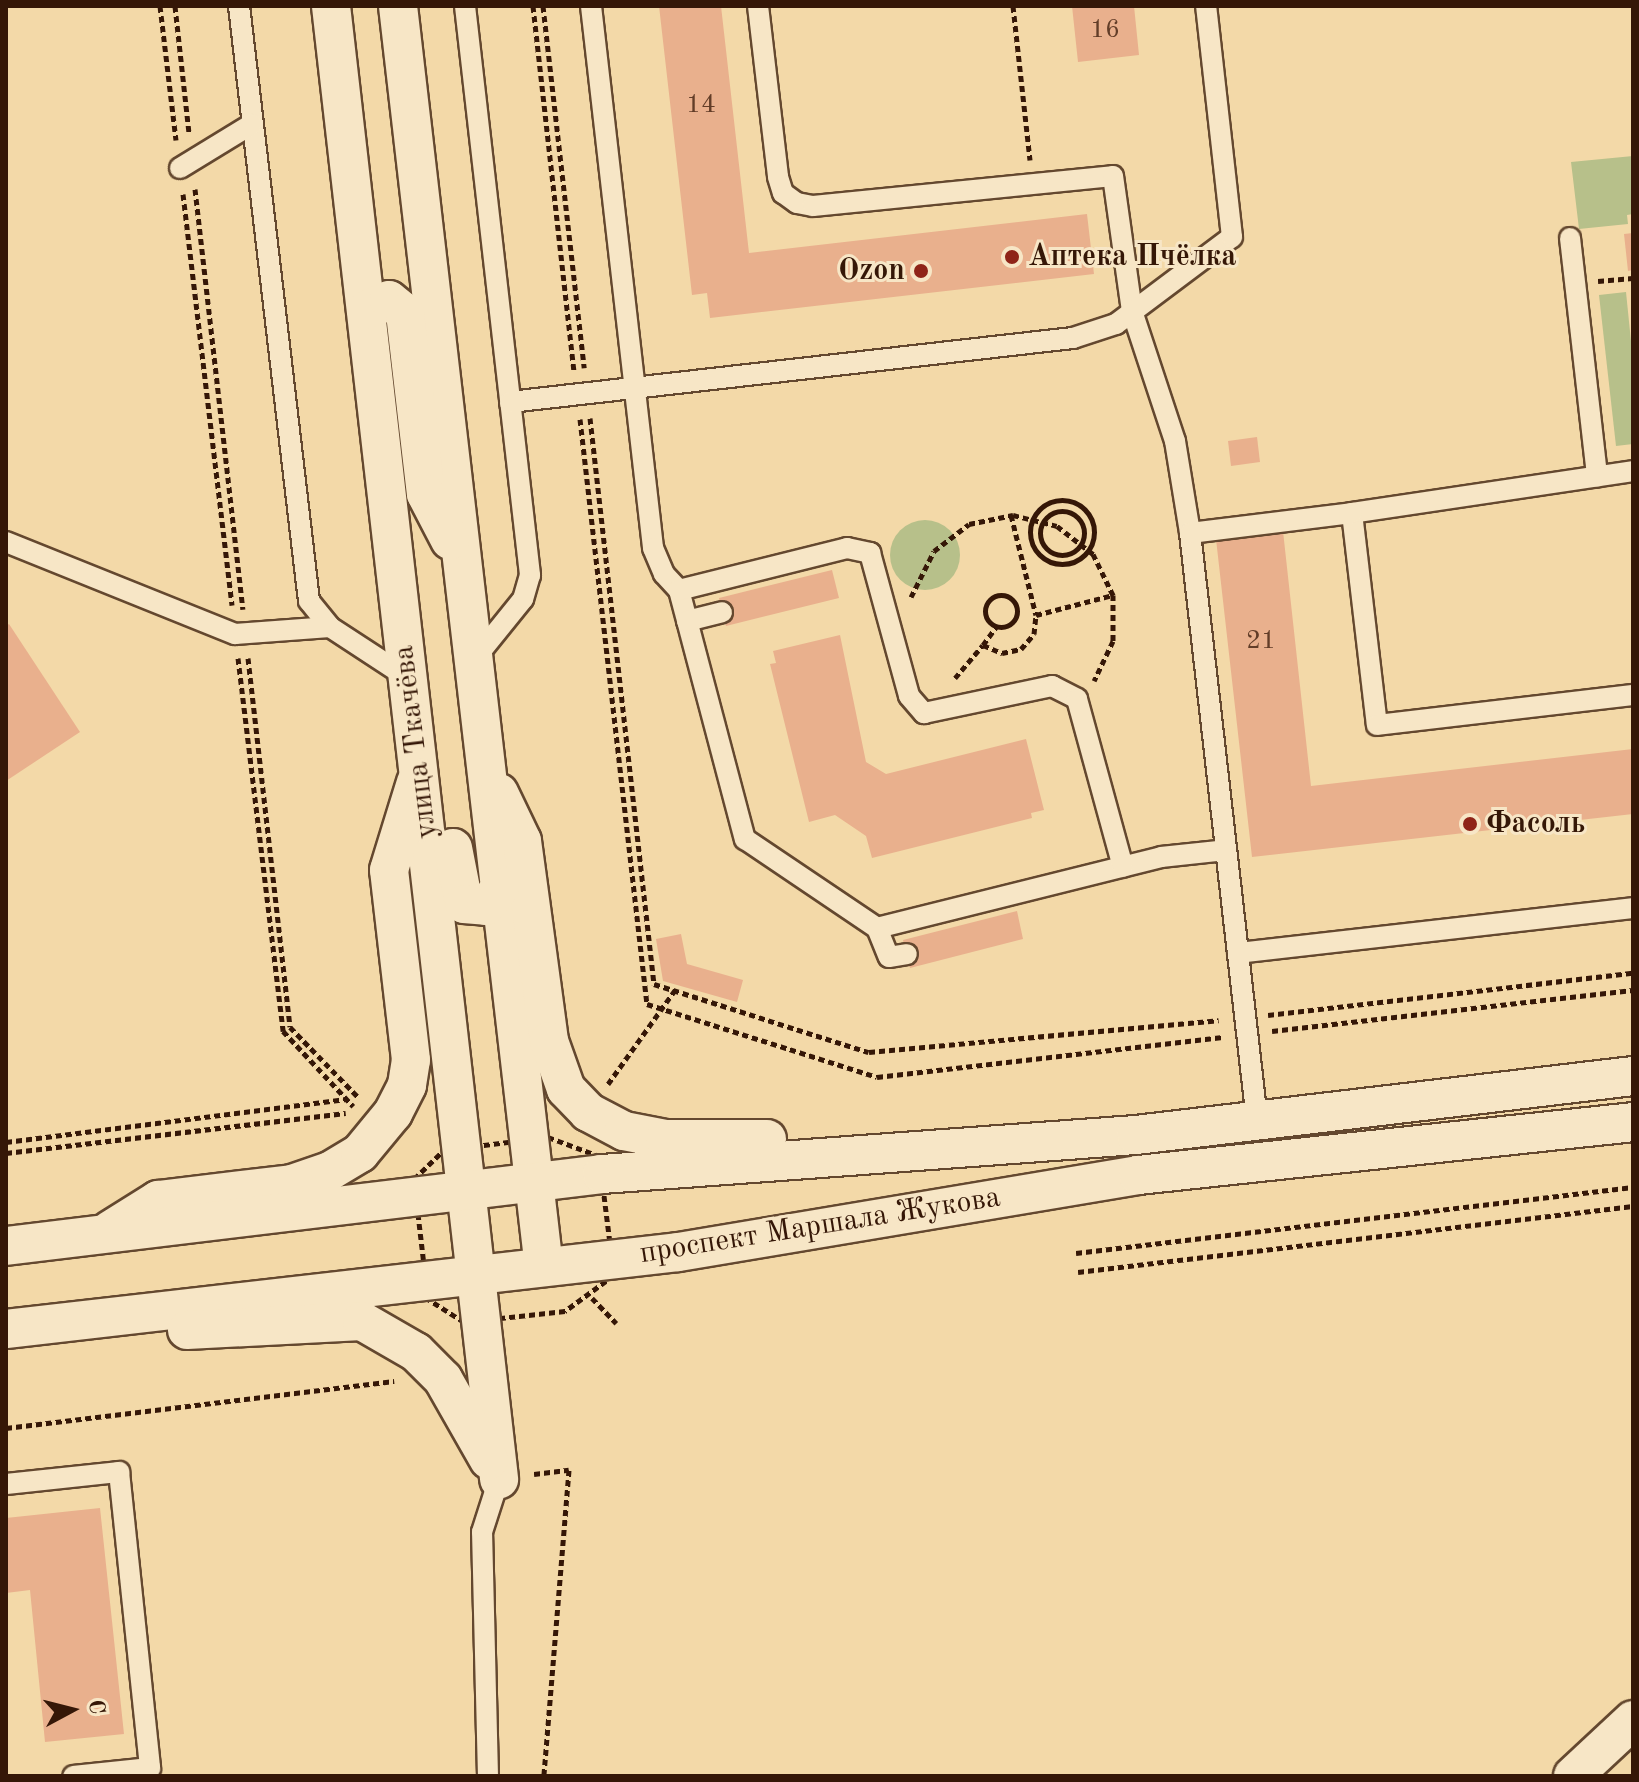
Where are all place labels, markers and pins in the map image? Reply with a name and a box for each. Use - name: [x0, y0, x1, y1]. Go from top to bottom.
- place label: Аптека Пчёлка: [1028, 239, 1237, 275]
- marker: Аптека Пчёлка: [1003, 248, 1021, 266]
- place label: Ozon: [838, 253, 905, 289]
- marker: Ozon: [912, 262, 930, 280]
- place label: Фасоль: [1486, 806, 1585, 842]
- marker: Фасоль: [1461, 815, 1479, 833]

